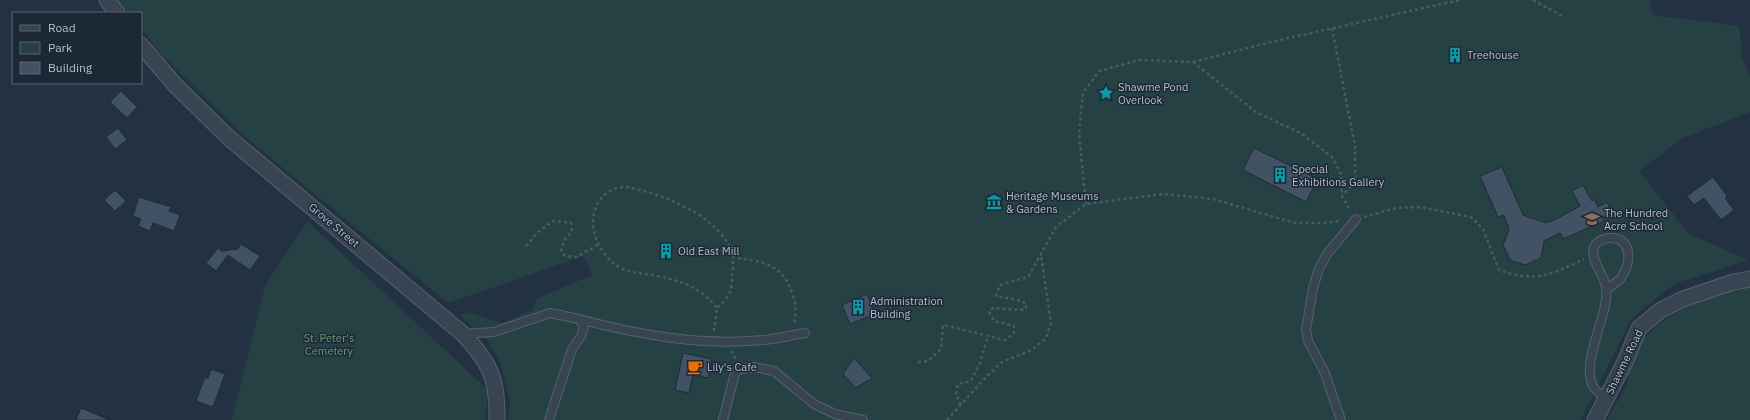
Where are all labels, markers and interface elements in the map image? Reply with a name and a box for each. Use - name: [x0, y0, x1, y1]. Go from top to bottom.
- legend: [12, 12, 142, 84]
- text: Road: [48, 20, 76, 35]
- text: Park: [48, 40, 73, 55]
- building icon: Treehouse: [1446, 46, 1464, 64]
- place label: Treehouse: [1467, 48, 1519, 62]
- text: Building: [48, 60, 93, 75]
- place label: Shawme Pond Overlook: [1118, 80, 1188, 107]
- place icon: Shawme Pond Overlook: [1097, 84, 1115, 102]
- place label: Special Exhibitions Gallery: [1292, 162, 1385, 189]
- building icon: Special Exhibitions Gallery: [1271, 166, 1289, 184]
- place label: Heritage Museums & Gardens: [1006, 189, 1099, 216]
- museum icon: Heritage Museums & Gardens: [985, 193, 1003, 211]
- street label: Grove Street: [306, 200, 362, 250]
- place label: The Hundred Acre School: [1604, 206, 1668, 233]
- school or university icon: The Hundred Acre School: [1583, 210, 1601, 228]
- building icon: Old East Mill: [657, 242, 675, 260]
- place label: Old East Mill: [678, 244, 739, 258]
- place label: Administration Building: [870, 294, 943, 321]
- building icon: Administration Building: [849, 298, 867, 316]
- street label: Shawme Road: [1602, 327, 1646, 397]
- park label: St. Peter's Cemetery: [304, 331, 354, 358]
- cafe icon: Lily's Cafe: [686, 358, 704, 376]
- place label: Lily's Cafe: [707, 360, 757, 374]

